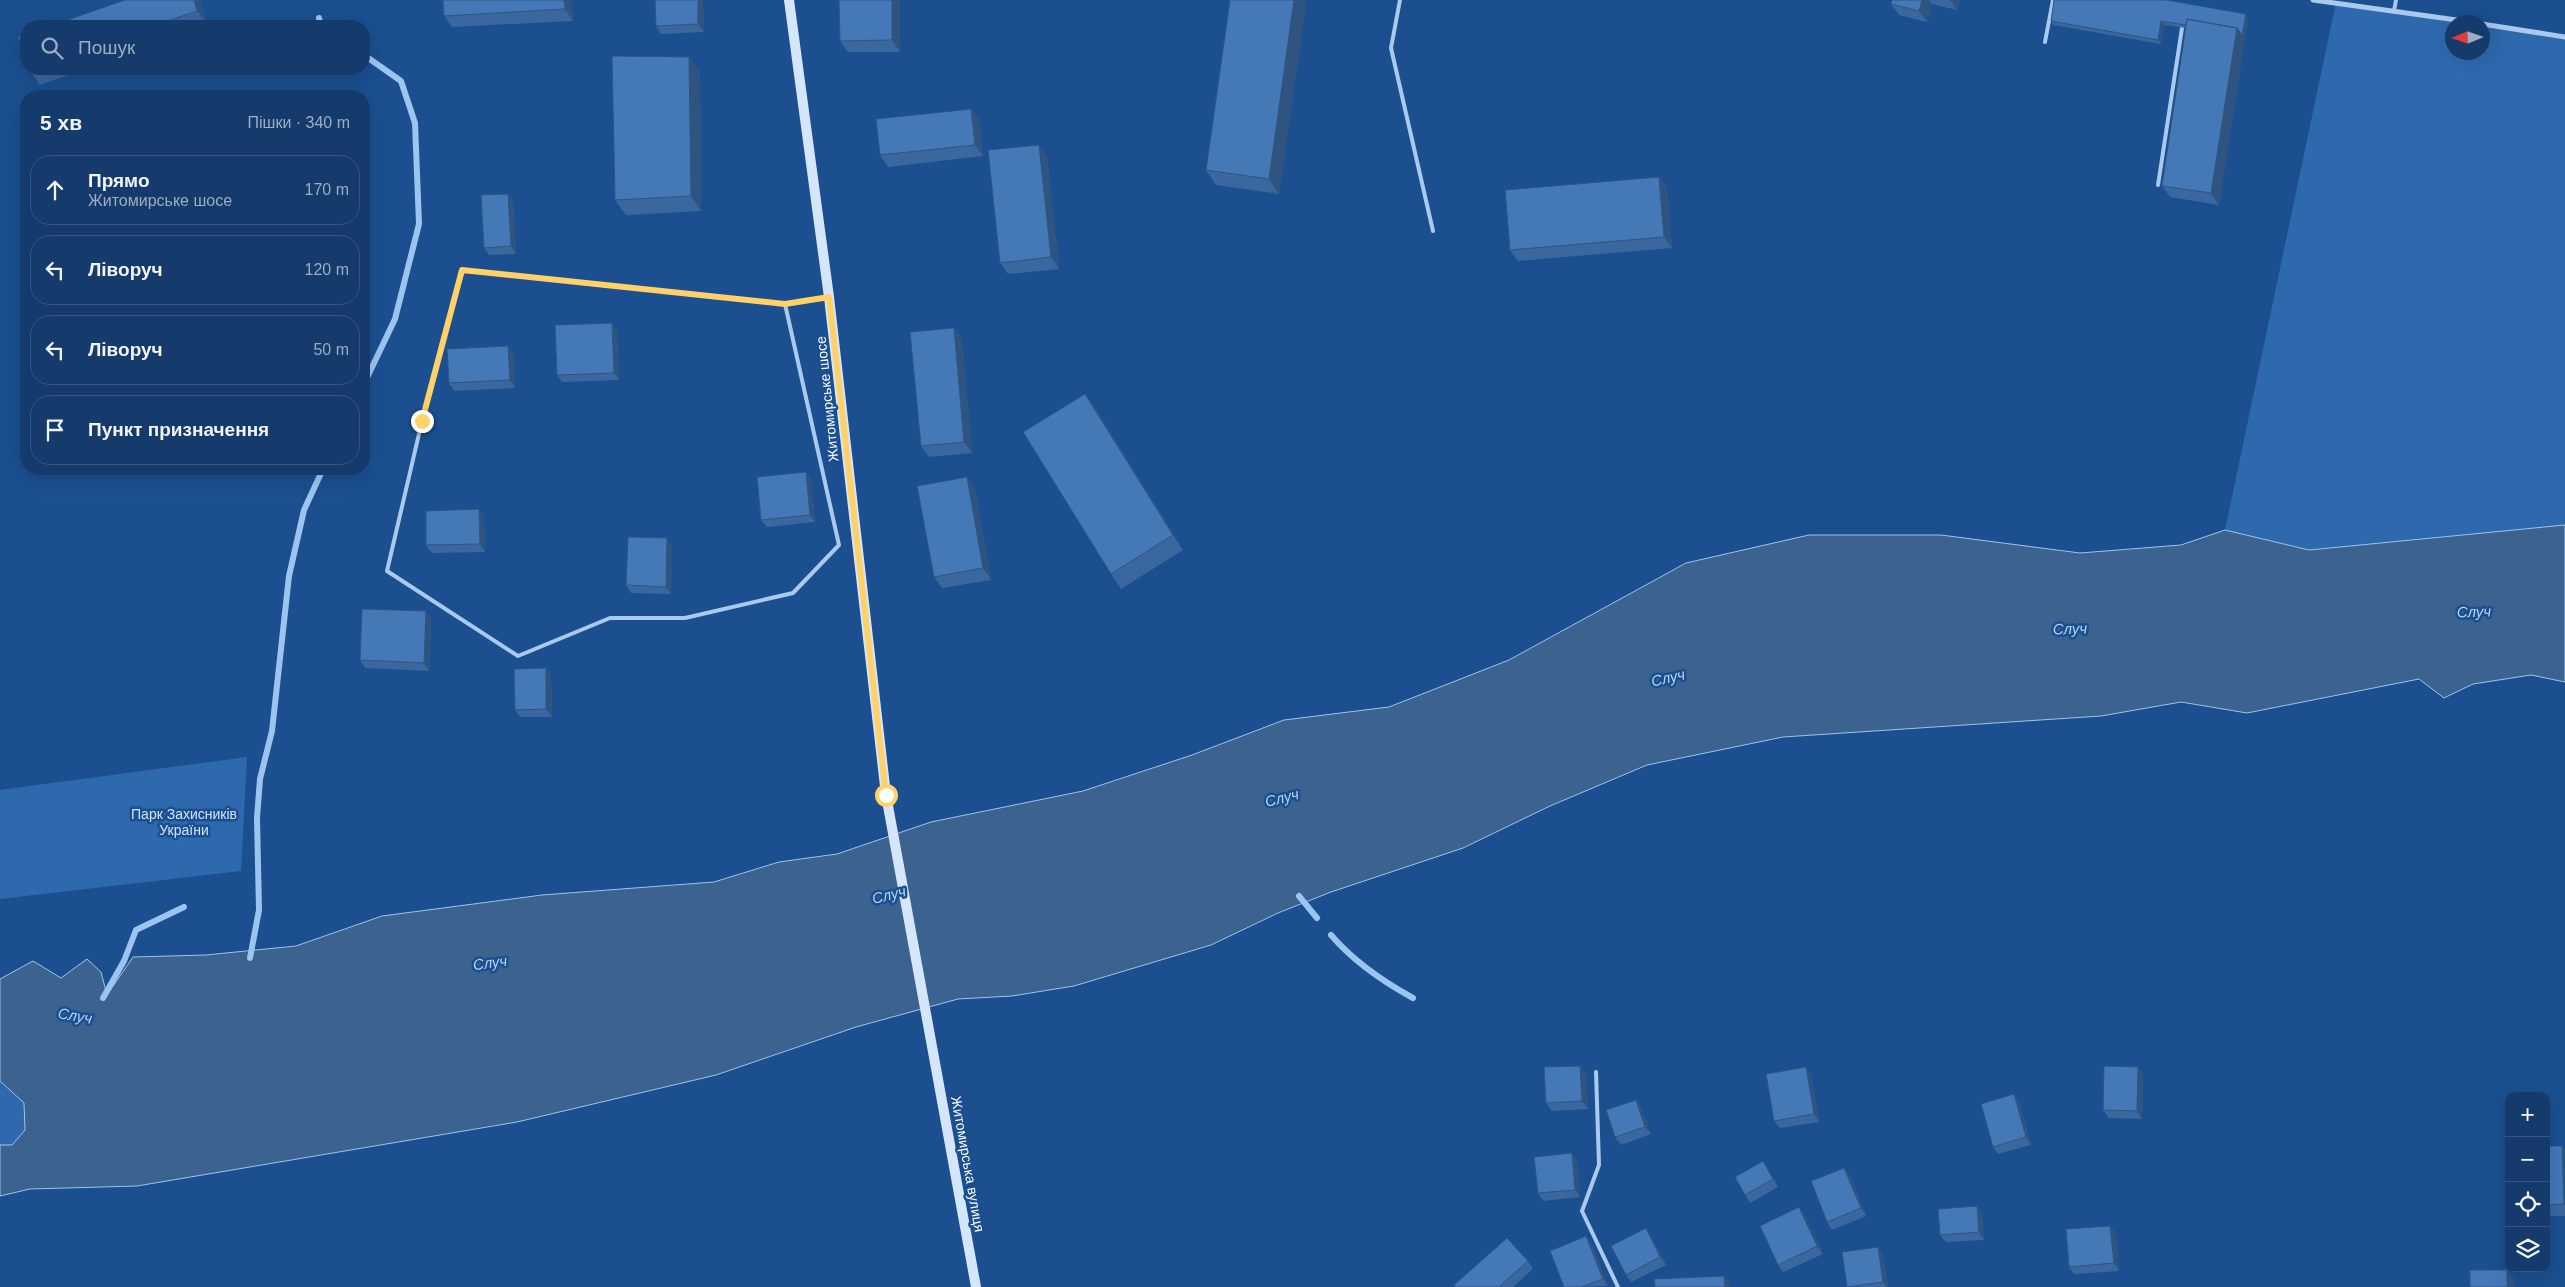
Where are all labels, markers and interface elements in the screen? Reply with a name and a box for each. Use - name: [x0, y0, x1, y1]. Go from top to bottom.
- north arrow: [2445, 15, 2490, 60]
- search box: [20, 20, 370, 75]
- icon: search: [38, 34, 66, 62]
- text: Пошук: [78, 37, 135, 58]
- text: 5 хв: [40, 111, 82, 134]
- text: Пішки · 340 m: [247, 114, 350, 131]
- text: Прямо: [88, 170, 150, 191]
- icon: ahead: [41, 176, 69, 204]
- text: 170 m: [305, 181, 349, 198]
- text: Житомирське шосе: [88, 192, 232, 209]
- icon: left: [41, 256, 69, 284]
- text: Ліворуч: [88, 259, 163, 280]
- text: 120 m: [305, 261, 349, 278]
- street label: Житомирське шосе: [812, 335, 842, 463]
- icon: left: [41, 336, 69, 364]
- text: Ліворуч: [88, 339, 163, 360]
- text: 50 m: [313, 341, 349, 358]
- route end: [411, 410, 434, 433]
- icon: arrive: [41, 416, 69, 444]
- text: Пункт призначення: [88, 419, 269, 440]
- water label: Случ: [2457, 602, 2492, 621]
- water label: Случ: [2053, 619, 2088, 638]
- water label: Случ: [1649, 665, 1687, 690]
- route start: [875, 784, 898, 807]
- water label: Случ: [1263, 785, 1301, 810]
- park label: Парк Захисників України: [131, 806, 237, 838]
- water label: Случ: [870, 882, 908, 907]
- water label: Случ: [472, 952, 508, 973]
- water label: Случ: [57, 1004, 94, 1027]
- map controls: [2505, 1092, 2550, 1272]
- button: +: [2505, 1092, 2550, 1137]
- street label: Житомирська вулиця: [948, 1095, 988, 1233]
- button: −: [2505, 1137, 2550, 1182]
- button: locate: [2505, 1182, 2550, 1227]
- button: layers: [2505, 1227, 2550, 1272]

